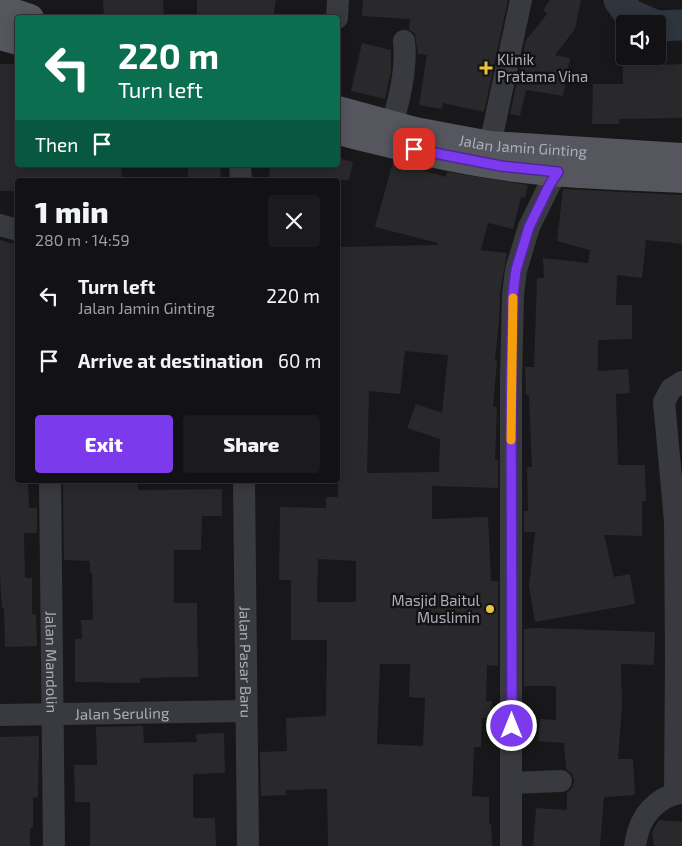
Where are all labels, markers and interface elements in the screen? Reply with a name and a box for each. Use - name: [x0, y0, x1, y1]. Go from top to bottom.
- map controls: [616, 15, 666, 65]
- button: sound: [616, 15, 666, 65]
- text: 220 m: [118, 34, 219, 76]
- icon: left: [35, 35, 100, 100]
- place label: Klinik Pratama Vina: [497, 50, 588, 85]
- marker: Klinik Pratama Vina: [479, 61, 493, 75]
- text: Turn left: [118, 76, 203, 102]
- pin: [393, 128, 435, 170]
- icon: arrive: [88, 130, 116, 158]
- street label: Jalan Jamin Ginting: [457, 130, 588, 160]
- text: Then: [35, 133, 78, 156]
- icon: arrive: [400, 135, 428, 163]
- text: 1 min: [35, 193, 109, 229]
- button: close: [268, 195, 320, 247]
- text: 280 m · 14:59: [35, 230, 130, 249]
- text: Turn left: [78, 275, 155, 298]
- icon: left: [35, 282, 63, 310]
- text: 220 m: [266, 284, 320, 307]
- text: Jalan Jamin Ginting: [78, 298, 215, 317]
- icon: arrive: [35, 347, 63, 375]
- text: Arrive at destination: [78, 349, 263, 372]
- text: 60 m: [278, 349, 321, 372]
- button: Exit: [35, 415, 173, 473]
- button: Share: [183, 415, 320, 473]
- place label: Masjid Baitul Muslimin: [392, 591, 481, 626]
- marker: Masjid Baitul Muslimin: [484, 603, 496, 615]
- street label: Jalan Pasar Baru: [236, 606, 256, 718]
- street label: Jalan Mandolin: [42, 611, 62, 713]
- position arrow: [485, 699, 537, 751]
- street label: Jalan Seruling: [75, 703, 170, 723]

